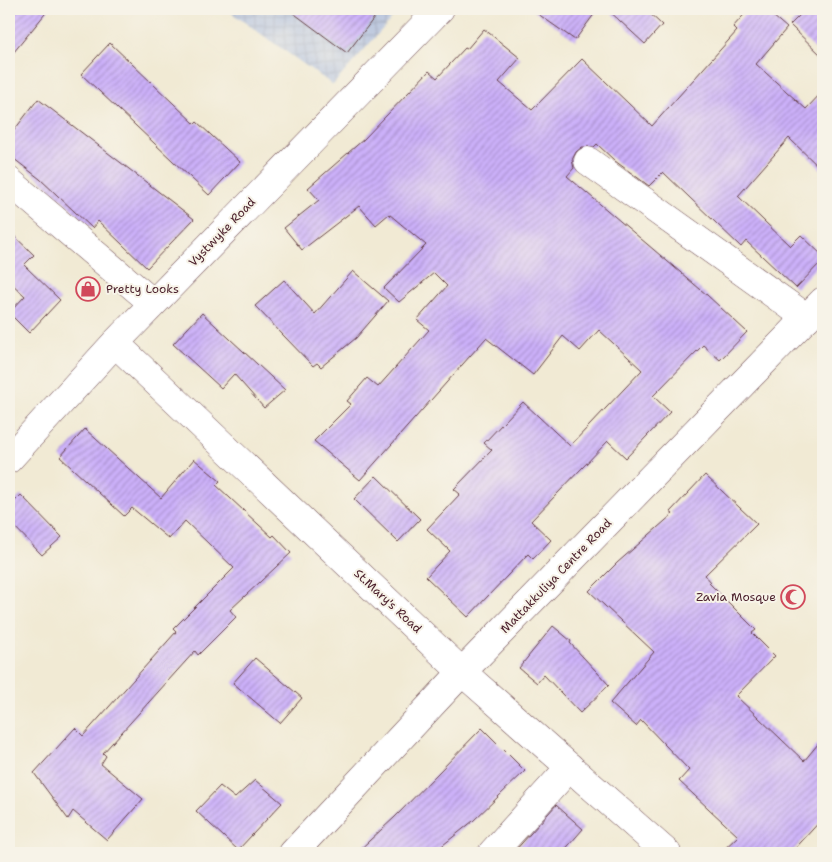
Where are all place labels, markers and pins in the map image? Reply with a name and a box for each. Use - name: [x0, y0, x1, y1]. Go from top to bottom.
- shop icon: Pretty Looks: [75, 276, 101, 302]
- place label: Pretty Looks: [106, 281, 179, 297]
- mosque icon: Zavia Mosque: [780, 584, 806, 610]
- place label: Zavia Mosque: [696, 589, 776, 605]

